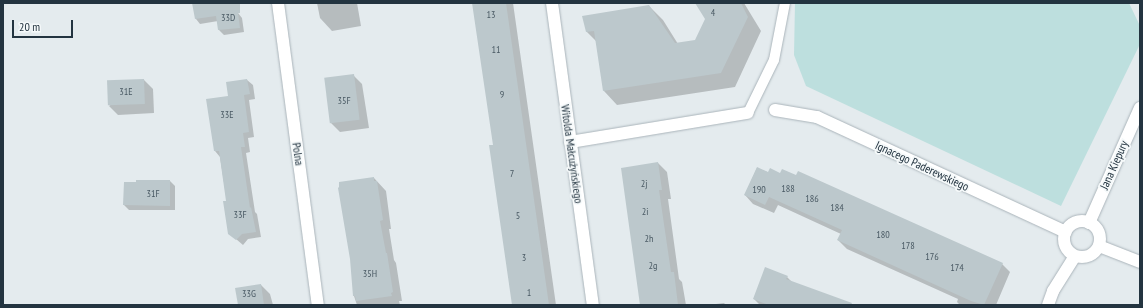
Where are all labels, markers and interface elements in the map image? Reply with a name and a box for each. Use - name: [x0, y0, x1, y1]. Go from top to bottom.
- house number: 4: [711, 7, 715, 19]
- house number: 13: [487, 9, 495, 21]
- scale bar: [14, 12, 75, 38]
- house number: 33D: [221, 12, 235, 24]
- text: 20 m: [19, 19, 40, 34]
- house number: 11: [492, 44, 500, 56]
- house number: 31E: [119, 86, 133, 98]
- house number: 9: [500, 89, 504, 101]
- house number: 35F: [337, 95, 351, 107]
- street label: Witolda Małcużyńskiego: [558, 104, 586, 204]
- house number: 33E: [220, 109, 234, 121]
- street label: Ignacego Paderewskiego: [873, 138, 971, 194]
- street label: Jana Kiepury: [1097, 138, 1131, 192]
- street label: Polna: [289, 142, 307, 166]
- house number: 7: [510, 168, 514, 180]
- house number: 2j: [641, 178, 647, 190]
- house number: 188: [781, 183, 795, 195]
- house number: 190: [752, 184, 766, 196]
- house number: 31F: [146, 188, 160, 200]
- house number: 186: [805, 193, 819, 205]
- house number: 184: [830, 202, 844, 214]
- house number: 2i: [642, 206, 648, 218]
- house number: 33F: [233, 209, 247, 221]
- house number: 5: [516, 210, 520, 222]
- house number: 180: [876, 229, 890, 241]
- house number: 2h: [645, 233, 653, 245]
- house number: 178: [901, 240, 915, 252]
- house number: 176: [925, 251, 939, 263]
- house number: 3: [522, 252, 526, 264]
- house number: 2g: [649, 260, 657, 272]
- house number: 174: [950, 262, 964, 274]
- house number: 35H: [363, 268, 377, 280]
- house number: 1: [527, 287, 531, 299]
- house number: 33G: [242, 288, 256, 300]

